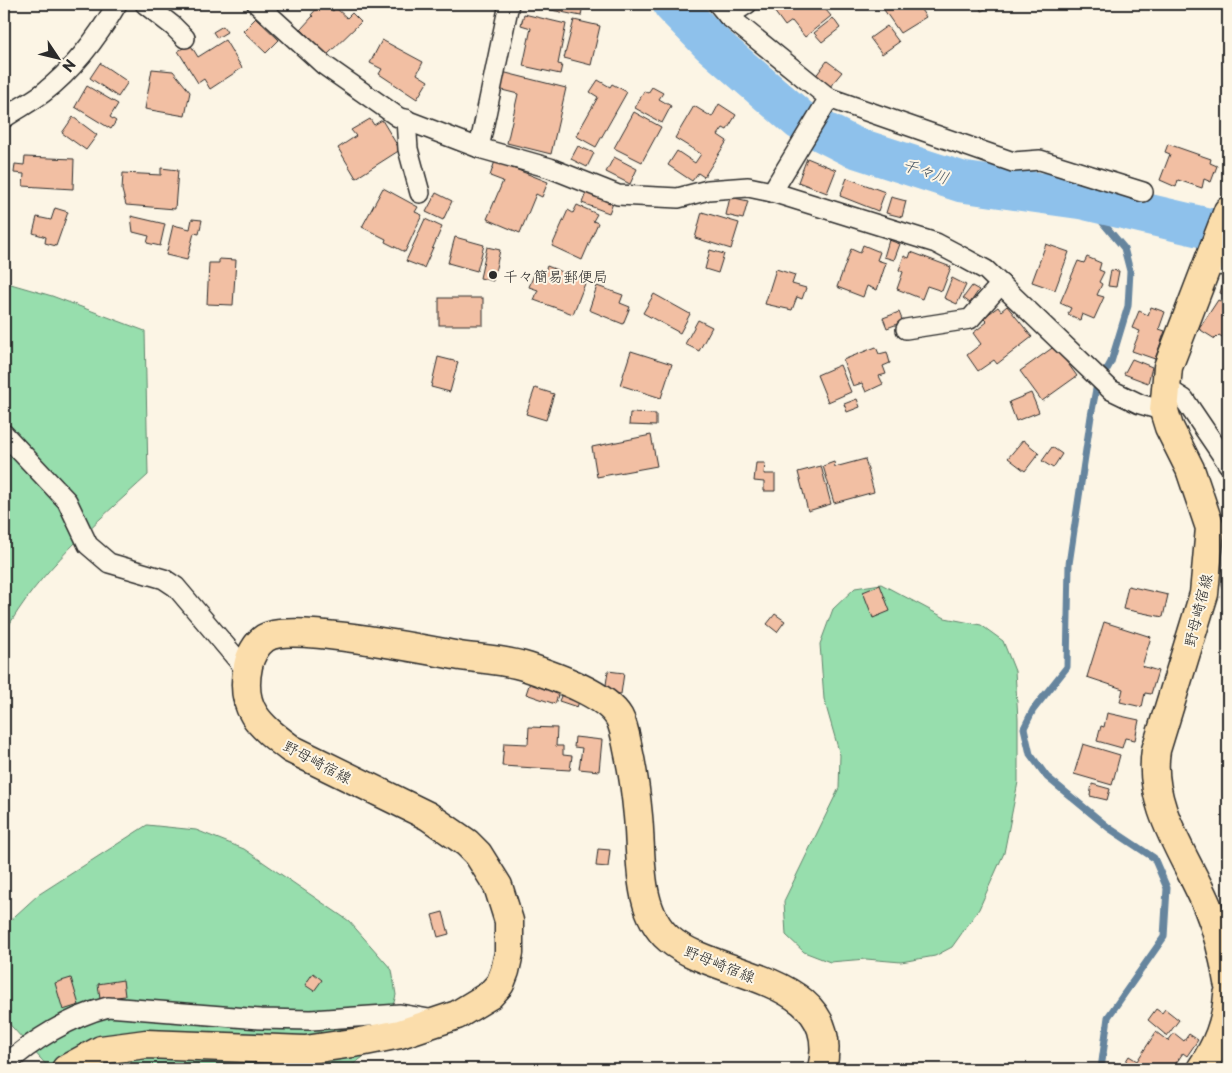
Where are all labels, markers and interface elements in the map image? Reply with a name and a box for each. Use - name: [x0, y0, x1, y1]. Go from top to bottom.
- north arrow: [32, 32, 82, 82]
- text: N: [57, 55, 81, 76]
- water label: 千々川: [899, 151, 953, 189]
- place label: 千々簡易郵便局: [503, 264, 608, 287]
- marker: 千々簡易郵便局: [487, 269, 499, 281]
- street label: 野母崎宿線: [1177, 571, 1217, 649]
- street label: 野母崎宿線: [279, 733, 357, 789]
- street label: 野母崎宿線: [681, 938, 759, 988]

